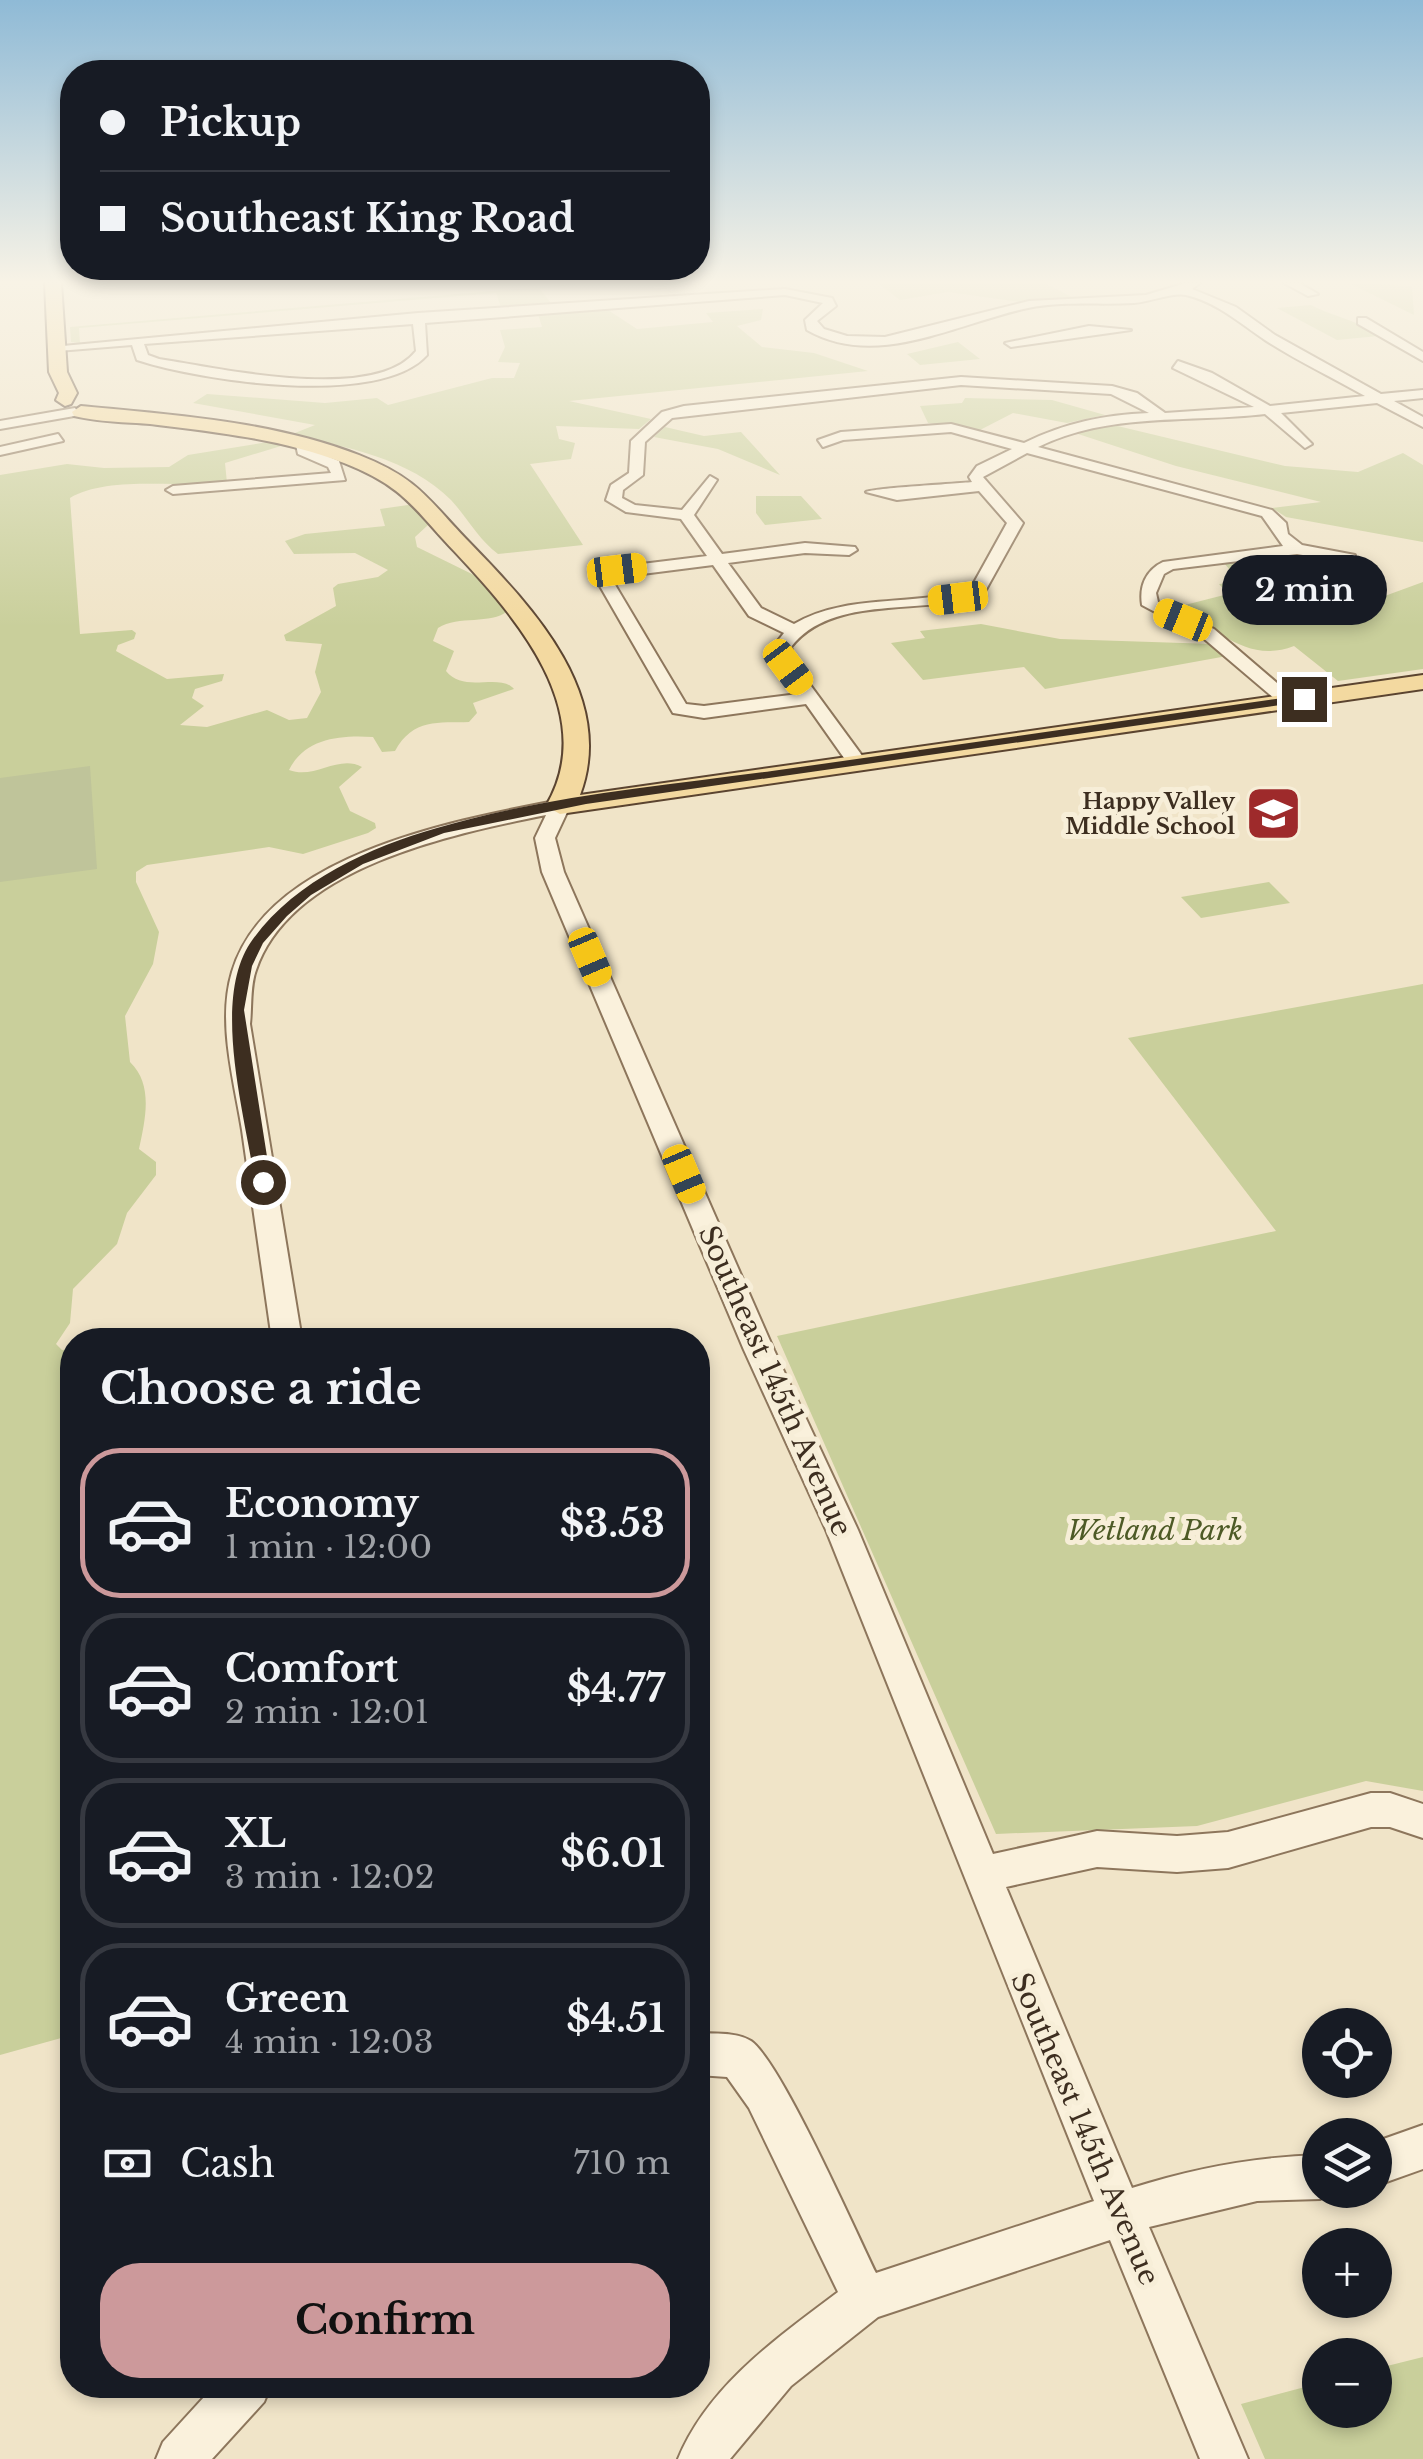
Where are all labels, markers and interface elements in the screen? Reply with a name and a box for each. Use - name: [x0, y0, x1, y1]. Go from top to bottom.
- text: Pickup: [160, 99, 301, 146]
- text: Southeast King Road: [160, 195, 575, 242]
- car: [585, 551, 649, 589]
- callout: 2 min: [1222, 554, 1386, 624]
- text: 2 min: [1255, 570, 1354, 610]
- car: [926, 579, 990, 617]
- car: [1150, 595, 1216, 645]
- car: [758, 634, 818, 700]
- route end: [1282, 677, 1327, 722]
- school or university icon: Happy Valley Middle School: [1244, 784, 1304, 844]
- place label: Happy Valley Middle School: [1065, 788, 1236, 840]
- car: [564, 924, 616, 990]
- car: [658, 1141, 710, 1207]
- route start: [241, 1160, 286, 1205]
- street label: Southeast 145th Avenue: [691, 1220, 859, 1542]
- text: Choose a ride: [100, 1360, 422, 1416]
- icon: car: [105, 1478, 195, 1568]
- text: Economy: [225, 1480, 419, 1527]
- text: $3.53: [560, 1500, 665, 1547]
- park label: Wetland Park: [1067, 1513, 1243, 1548]
- text: 1 min · 12:00: [225, 1527, 432, 1567]
- icon: car: [105, 1643, 195, 1733]
- text: Comfort: [225, 1645, 398, 1692]
- text: $4.77: [567, 1665, 665, 1712]
- text: 2 min · 12:01: [225, 1692, 429, 1732]
- icon: car: [105, 1808, 195, 1898]
- text: XL: [225, 1810, 286, 1857]
- text: $6.01: [561, 1830, 665, 1877]
- text: 3 min · 12:02: [225, 1857, 434, 1897]
- street label: Southeast 145th Avenue: [1003, 1968, 1167, 2290]
- icon: car: [105, 1973, 195, 2063]
- text: Green: [225, 1975, 349, 2022]
- text: $4.51: [566, 1995, 665, 2042]
- map controls: [1302, 2008, 1392, 2428]
- button: locate: [1302, 2008, 1392, 2098]
- text: 4 min · 12:03: [225, 2022, 433, 2062]
- button: layers: [1302, 2118, 1392, 2208]
- icon: cash: [100, 2136, 155, 2191]
- text: Cash: [180, 2140, 275, 2187]
- text: 710 m: [573, 2143, 670, 2183]
- button: +: [1302, 2228, 1392, 2318]
- button: Confirm: [100, 2263, 670, 2378]
- button: −: [1302, 2338, 1392, 2428]

